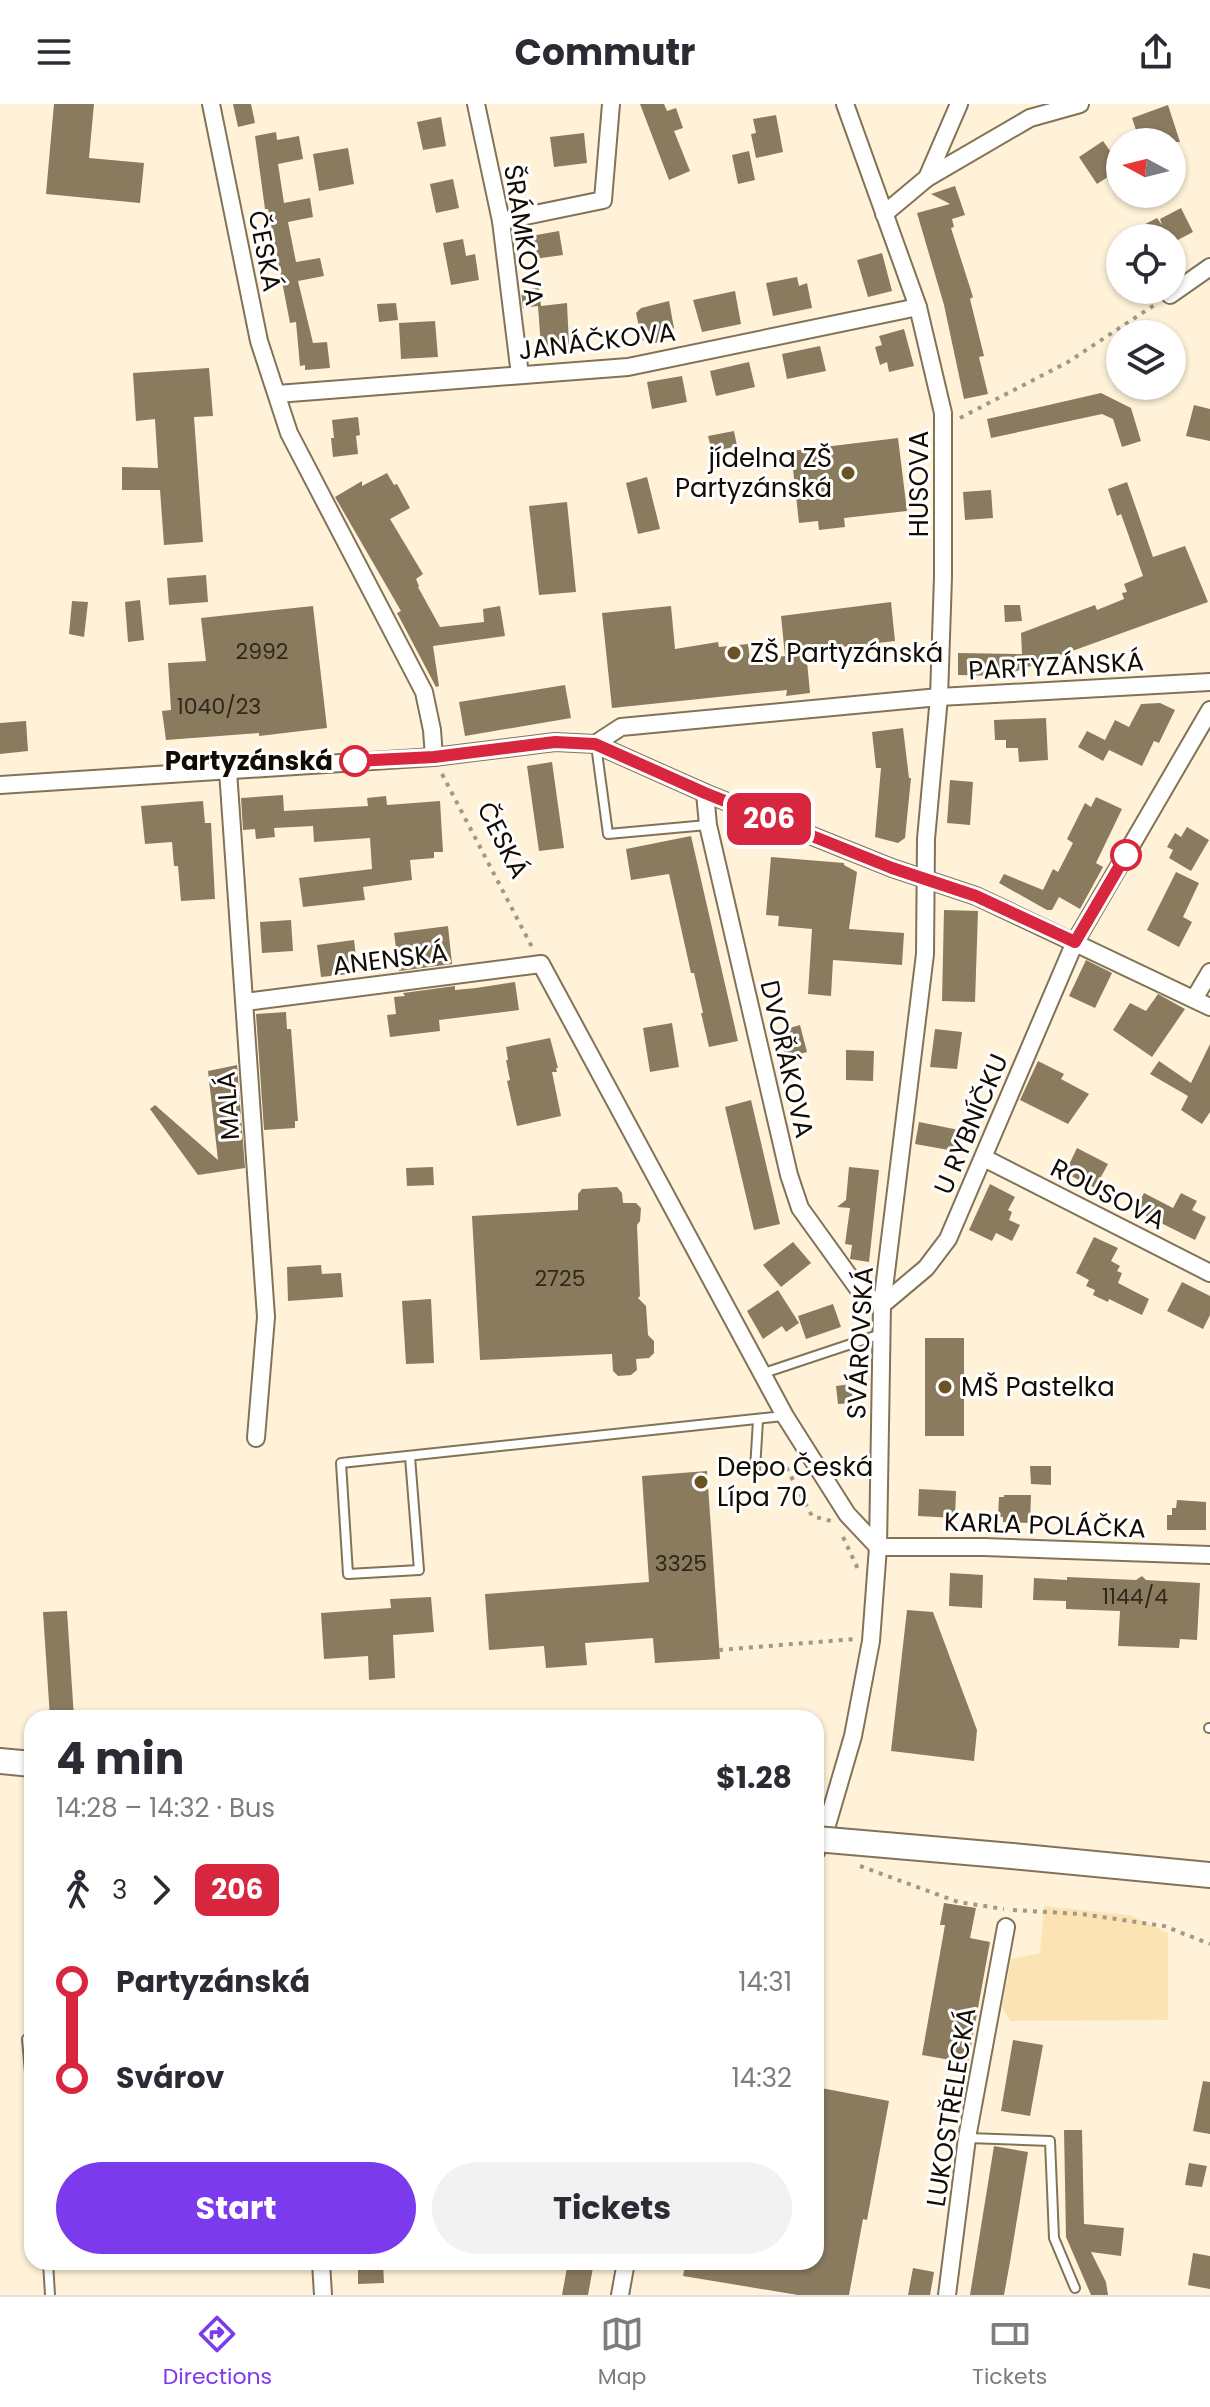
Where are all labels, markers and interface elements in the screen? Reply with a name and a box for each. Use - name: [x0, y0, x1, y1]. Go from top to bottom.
- text: Commutr: [515, 27, 695, 78]
- icon: menu: [32, 30, 76, 74]
- icon: share: [1134, 30, 1178, 74]
- north arrow: [1106, 128, 1186, 208]
- map controls: [1106, 128, 1186, 400]
- street label: ŠRÁMKOVA: [495, 162, 553, 308]
- street label: ČESKÁ: [240, 207, 290, 295]
- button: locate: [1106, 224, 1186, 304]
- street label: JANÁČKOVA: [516, 313, 678, 369]
- button: layers: [1106, 320, 1186, 400]
- street label: HUSOVA: [901, 431, 937, 537]
- place label: jídelna ZŠ Partyzánská: [675, 440, 832, 506]
- marker: jídelna ZŠ Partyzánská: [839, 464, 857, 482]
- place label: ZŠ Partyzánská: [750, 635, 943, 671]
- house number: 2992: [235, 636, 289, 667]
- street label: PARTYZÁNSKÁ: [967, 643, 1145, 689]
- marker: ZŠ Partyzánská: [725, 644, 743, 662]
- house number: 1040/23: [177, 691, 261, 722]
- place label: Partyzánská: [165, 743, 333, 779]
- marker: Partyzánská: [340, 746, 370, 776]
- line badge: 206: [723, 793, 815, 845]
- street label: ČESKÁ: [468, 795, 538, 885]
- text: 206: [743, 799, 795, 838]
- unlabelled marker: [1111, 840, 1141, 870]
- street label: ANENSKÁ: [330, 934, 450, 984]
- street label: DVOŘÁKOVA: [751, 977, 823, 1141]
- street label: U RYBNÍČKU: [925, 1048, 1017, 1200]
- street label: MALÁ: [208, 1070, 248, 1142]
- street label: ROUSOVA: [1044, 1150, 1172, 1238]
- house number: 2725: [534, 1263, 586, 1294]
- street label: SVÁROVSKÁ: [838, 1266, 882, 1420]
- place label: MŠ Pastelka: [961, 1369, 1115, 1405]
- marker: MŠ Pastelka: [936, 1378, 954, 1396]
- place label: Depo Česká Lípa 70: [717, 1449, 873, 1515]
- marker: Depo Česká Lípa 70: [692, 1473, 710, 1491]
- street label: KARLA POLÁČKA: [943, 1503, 1147, 1547]
- house number: 3325: [655, 1548, 707, 1579]
- house number: 1144/4: [1102, 1581, 1168, 1612]
- text: 4 min: [56, 1728, 184, 1789]
- text: $1.28: [716, 1756, 792, 1799]
- text: 14:28 – 14:32 · Bus: [56, 1790, 275, 1826]
- icon: walk: [56, 1868, 100, 1912]
- icon: forward: [139, 1868, 183, 1912]
- text: 206: [211, 1870, 263, 1909]
- text: 3: [112, 1872, 127, 1908]
- text: Partyzánská: [116, 1960, 310, 2003]
- text: 14:31: [738, 1964, 792, 2000]
- street label: LUKOSTŘELECKÁ: [917, 2005, 985, 2209]
- text: Svárov: [116, 2056, 224, 2099]
- text: 14:32: [732, 2060, 792, 2096]
- button: Start: [56, 2162, 416, 2254]
- button: Tickets: [432, 2162, 792, 2254]
- tab: Directions: [163, 2312, 272, 2393]
- tab: Map: [598, 2312, 646, 2393]
- tab: Tickets: [972, 2312, 1047, 2393]

